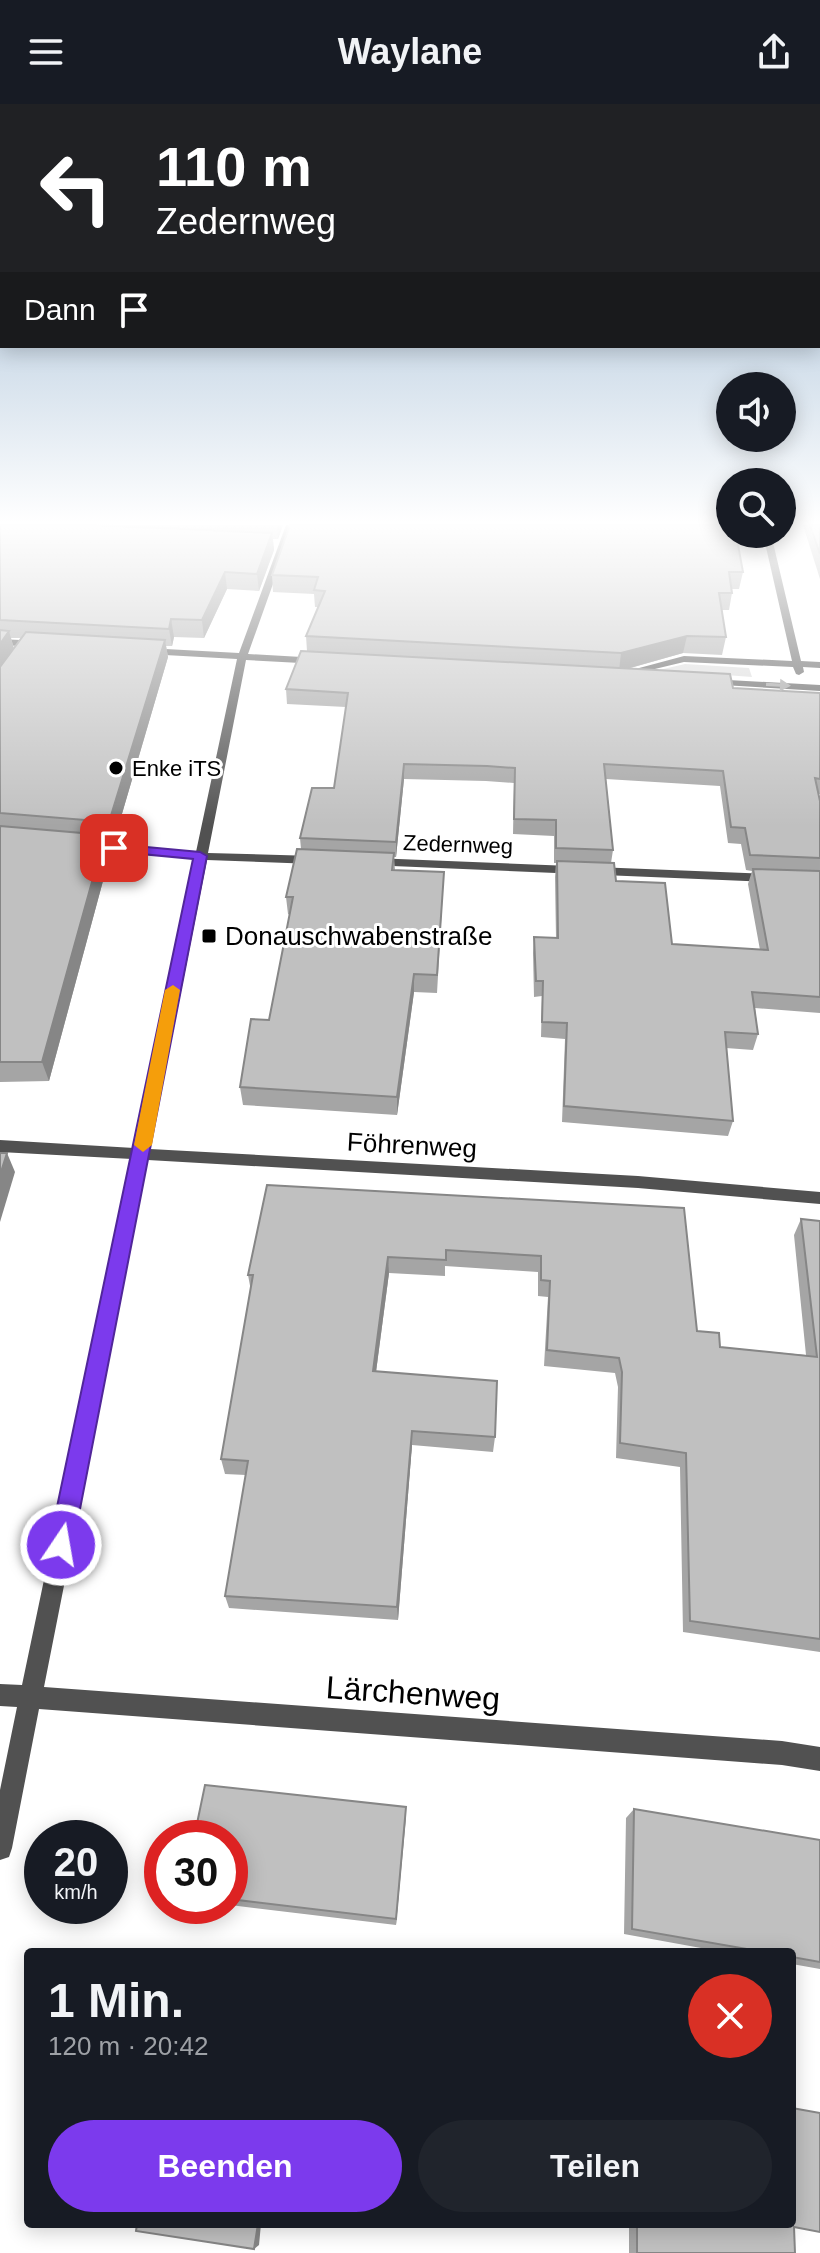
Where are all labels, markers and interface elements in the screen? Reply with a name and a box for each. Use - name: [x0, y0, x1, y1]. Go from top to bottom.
- icon: menu: [24, 30, 68, 74]
- icon: share: [752, 30, 796, 74]
- text: Waylane: [338, 31, 482, 72]
- text: 110 m: [156, 135, 312, 198]
- icon: left: [24, 136, 128, 240]
- text: Zedernweg: [156, 201, 336, 242]
- icon: arrive: [112, 288, 156, 332]
- text: Dann: [24, 293, 96, 326]
- map controls: [716, 372, 796, 548]
- button: sound: [716, 372, 796, 452]
- button: search: [716, 468, 796, 548]
- one-way arrow: [766, 679, 791, 692]
- place label: Enke iTS: [132, 756, 221, 781]
- marker: Enke iTS: [107, 759, 125, 777]
- pin: [80, 814, 148, 882]
- icon: arrive: [92, 826, 136, 870]
- street label: Zedernweg: [403, 830, 513, 859]
- place label: Donauschwabenstraße: [225, 921, 492, 951]
- marker: Donauschwabenstraße: [200, 927, 218, 945]
- street label: Föhrenweg: [346, 1127, 478, 1163]
- position arrow: [19, 1503, 103, 1587]
- street label: Lärchenweg: [325, 1669, 501, 1717]
- speed limit sign: 30: [144, 1820, 248, 1924]
- text: 20: [54, 1840, 98, 1884]
- text: km/h: [54, 1881, 98, 1903]
- text: 1 Min.: [48, 1974, 184, 2027]
- button: close: [688, 1974, 772, 2058]
- text: 120 m · 20:42: [48, 2031, 208, 2061]
- button: Beenden: [48, 2120, 402, 2212]
- button: Teilen: [418, 2120, 772, 2212]

